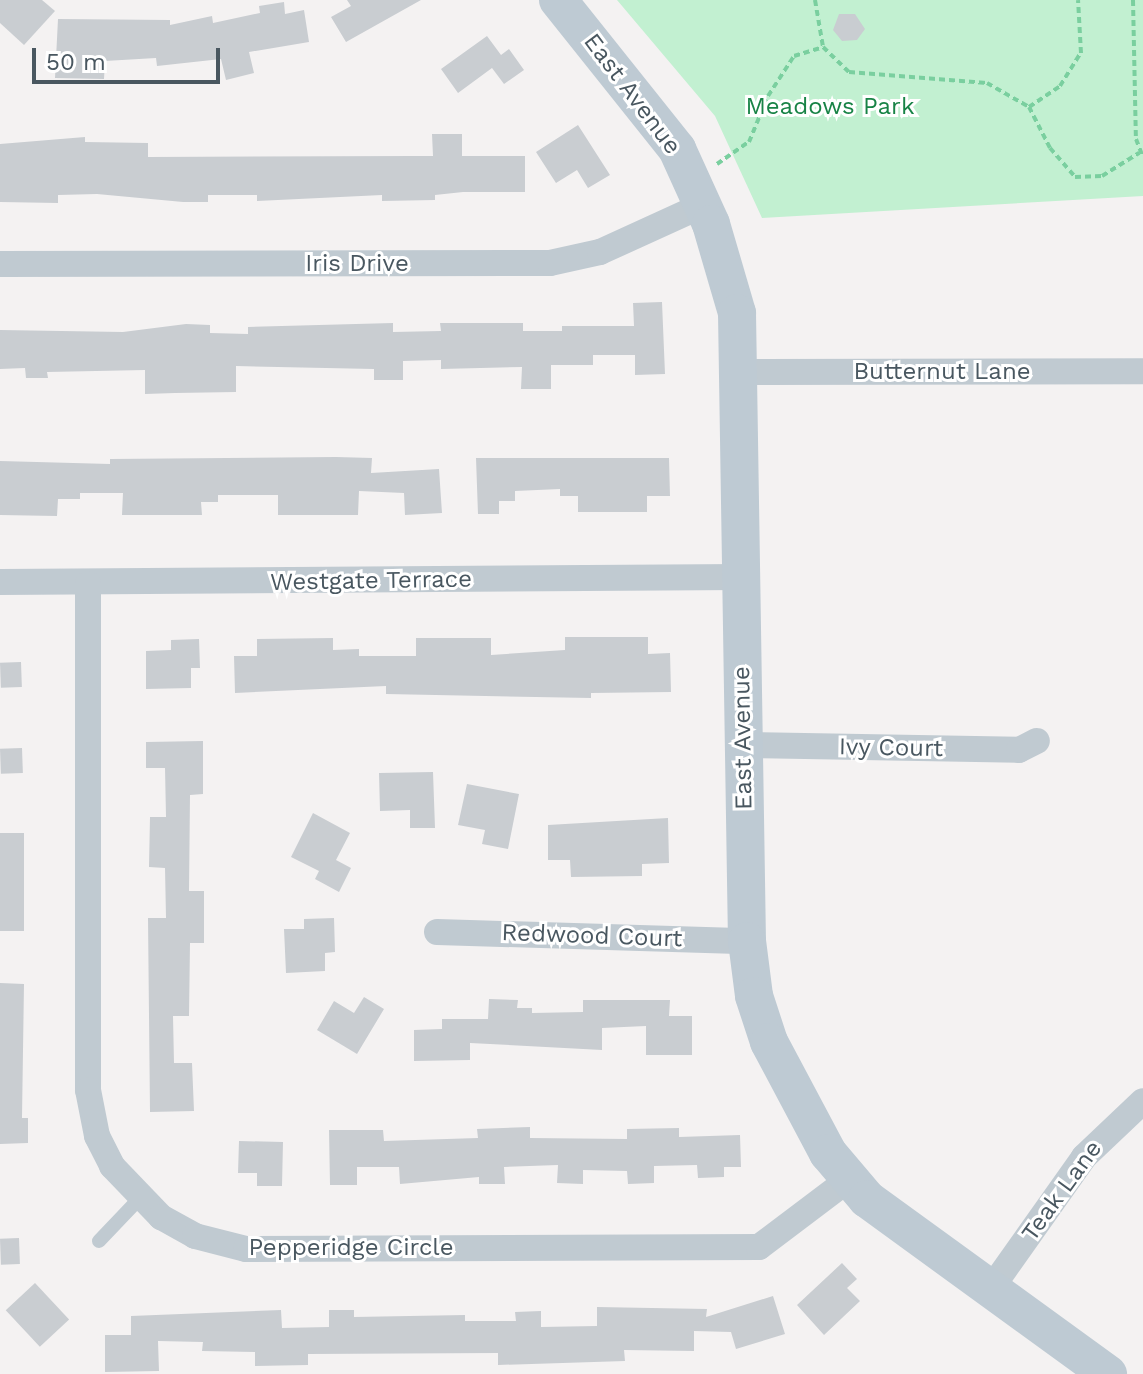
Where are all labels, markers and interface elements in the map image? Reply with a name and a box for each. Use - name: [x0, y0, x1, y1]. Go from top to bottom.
- street label: East Avenue: [577, 28, 687, 160]
- scale bar: [36, 32, 224, 82]
- text: 50 m: [46, 48, 106, 76]
- park label: Meadows Park: [745, 93, 915, 121]
- street label: Iris Drive: [305, 250, 409, 278]
- street label: Butternut Lane: [853, 358, 1031, 386]
- street label: Westgate Terrace: [269, 565, 473, 597]
- street label: East Avenue: [727, 665, 759, 811]
- street label: Ivy Court: [838, 733, 944, 763]
- street label: Redwood Court: [501, 918, 683, 954]
- street label: Teak Lane: [1016, 1135, 1108, 1247]
- street label: Pepperidge Circle: [248, 1234, 454, 1262]

